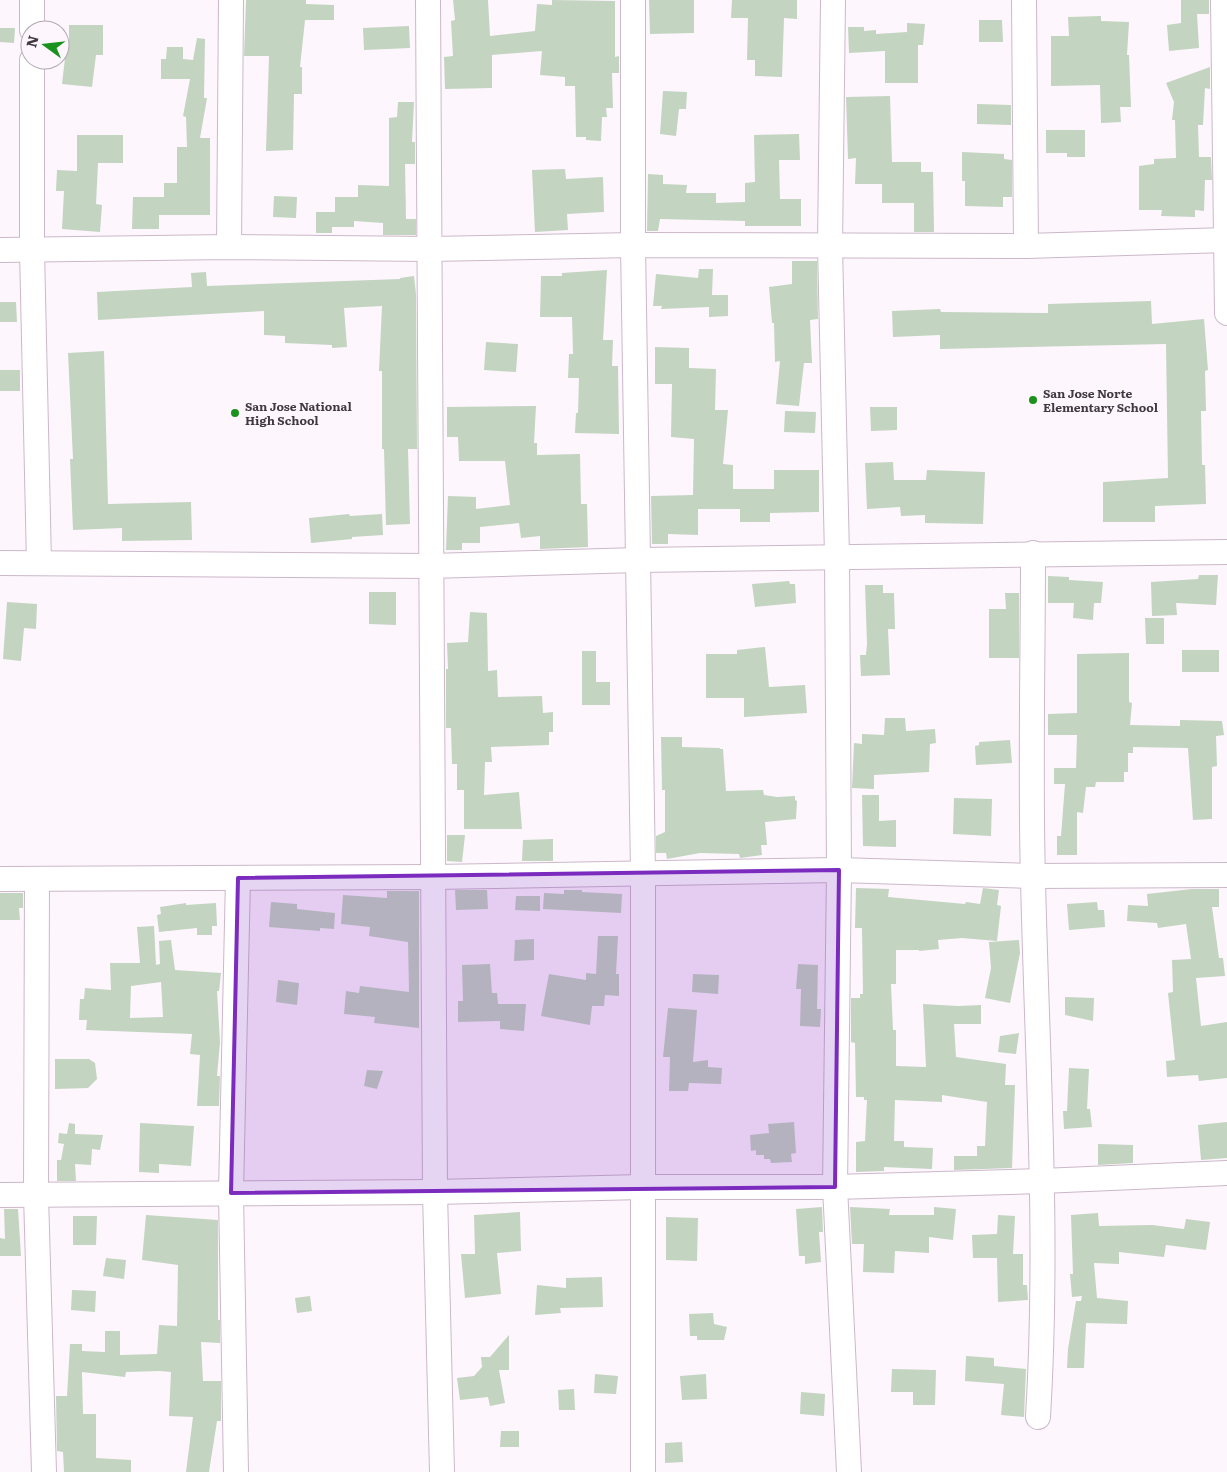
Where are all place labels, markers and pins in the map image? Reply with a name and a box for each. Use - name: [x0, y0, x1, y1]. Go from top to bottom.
- place label: San Jose Norte Elementary School: [1043, 384, 1159, 416]
- marker: San Jose Norte Elementary School: [1027, 394, 1039, 406]
- place label: San Jose National High School: [245, 397, 352, 429]
- marker: San Jose National High School: [229, 407, 241, 419]

